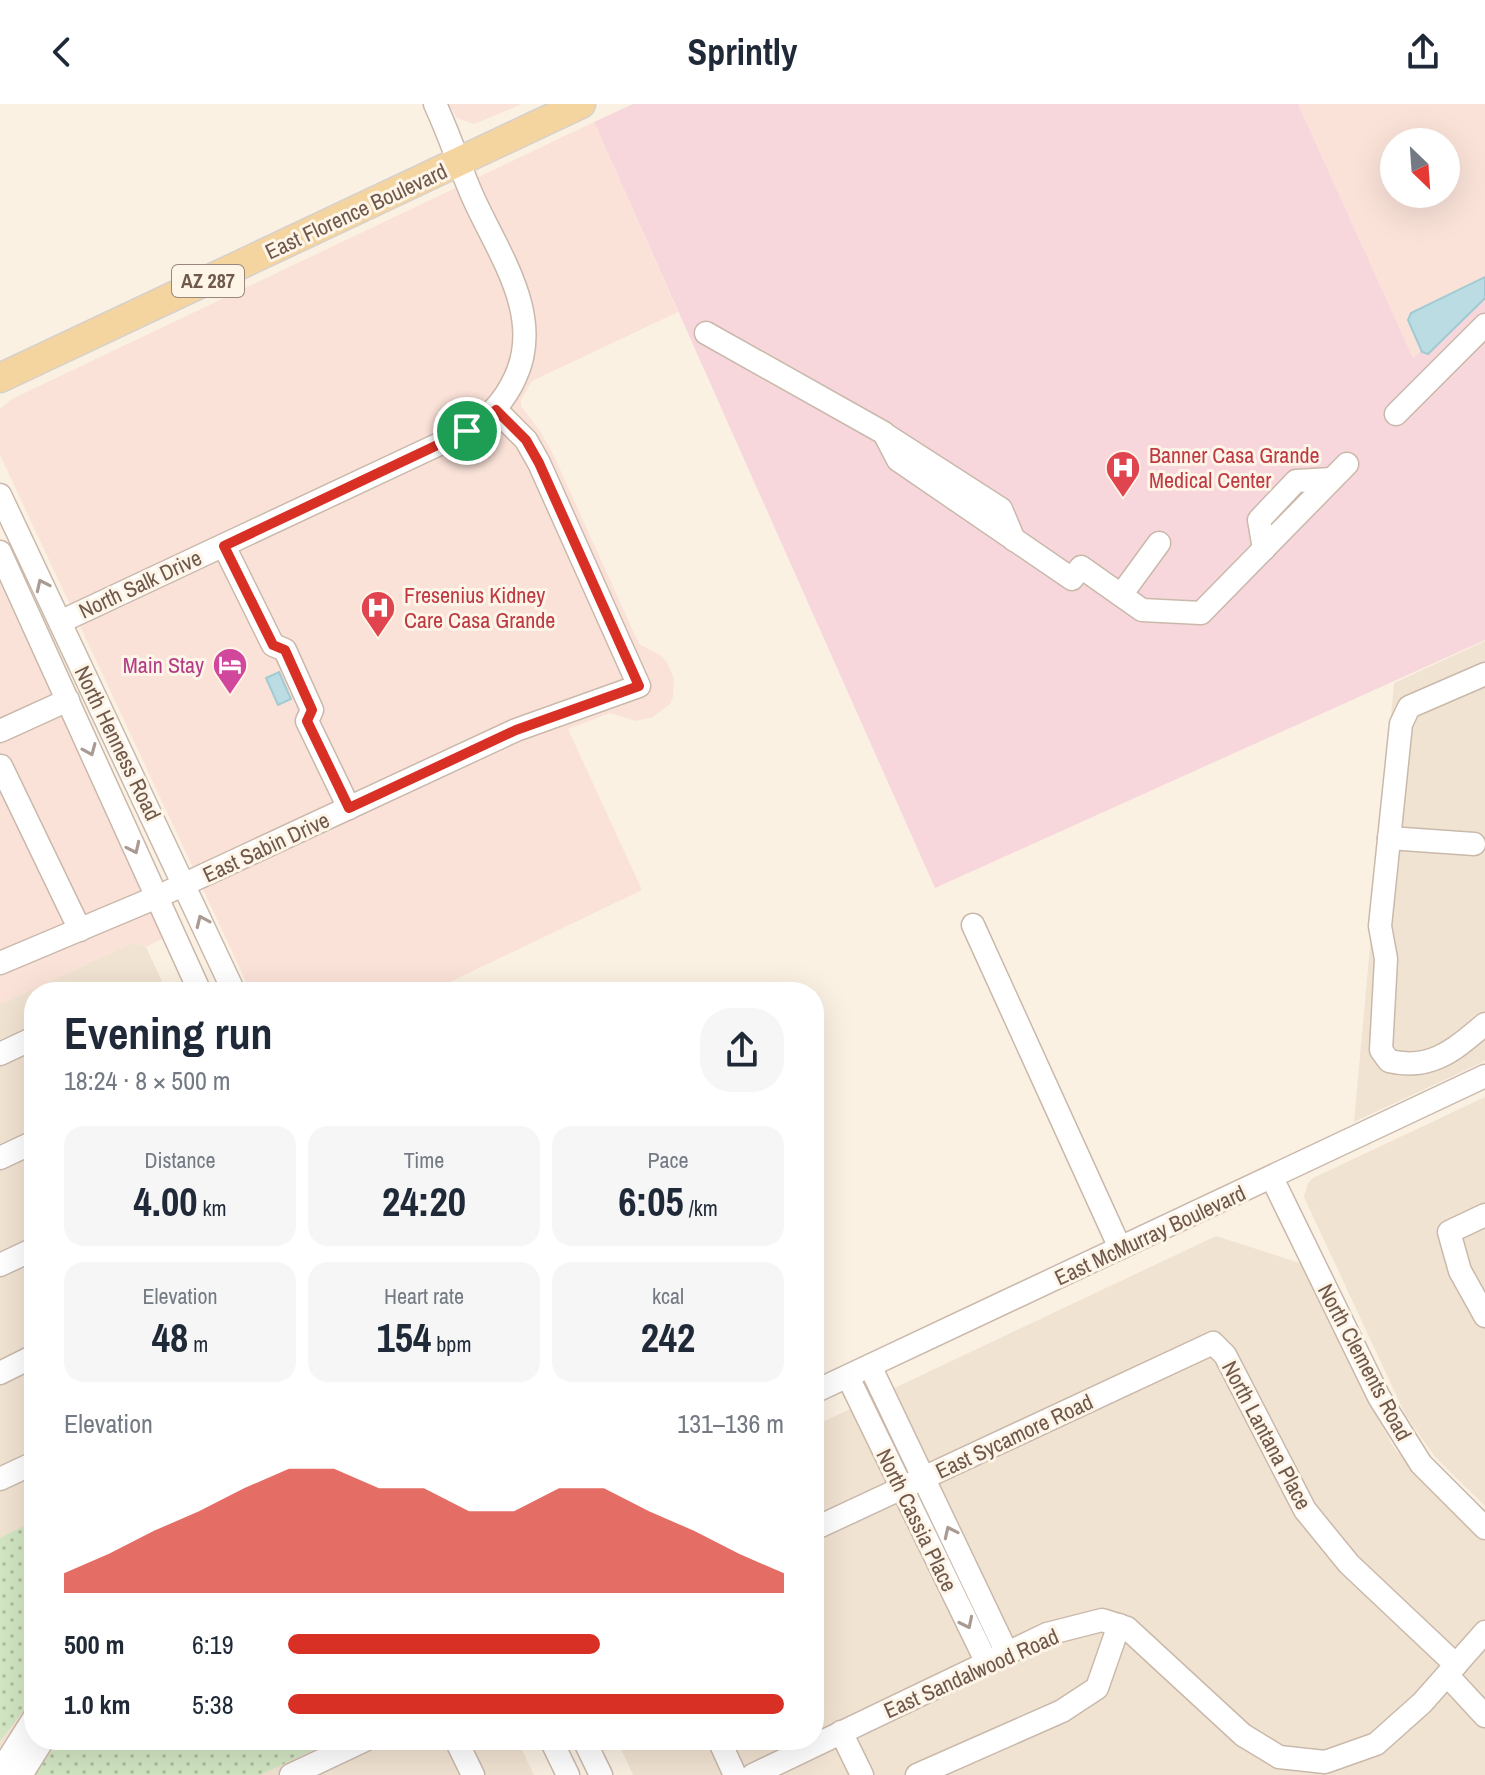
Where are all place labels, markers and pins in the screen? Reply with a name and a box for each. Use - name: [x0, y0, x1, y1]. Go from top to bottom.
- pin: [433, 397, 501, 465]
- place label: Banner Casa Grande Medical Center: [1149, 440, 1319, 495]
- hospital icon: Banner Casa Grande Medical Center: [1104, 449, 1142, 499]
- place label: Fresenius Kidney Care Casa Grande: [404, 580, 555, 635]
- hospital icon: Fresenius Kidney Care Casa Grande: [359, 589, 397, 639]
- hotel icon: Main Stay: [211, 646, 249, 696]
- place label: Main Stay: [123, 650, 204, 680]

